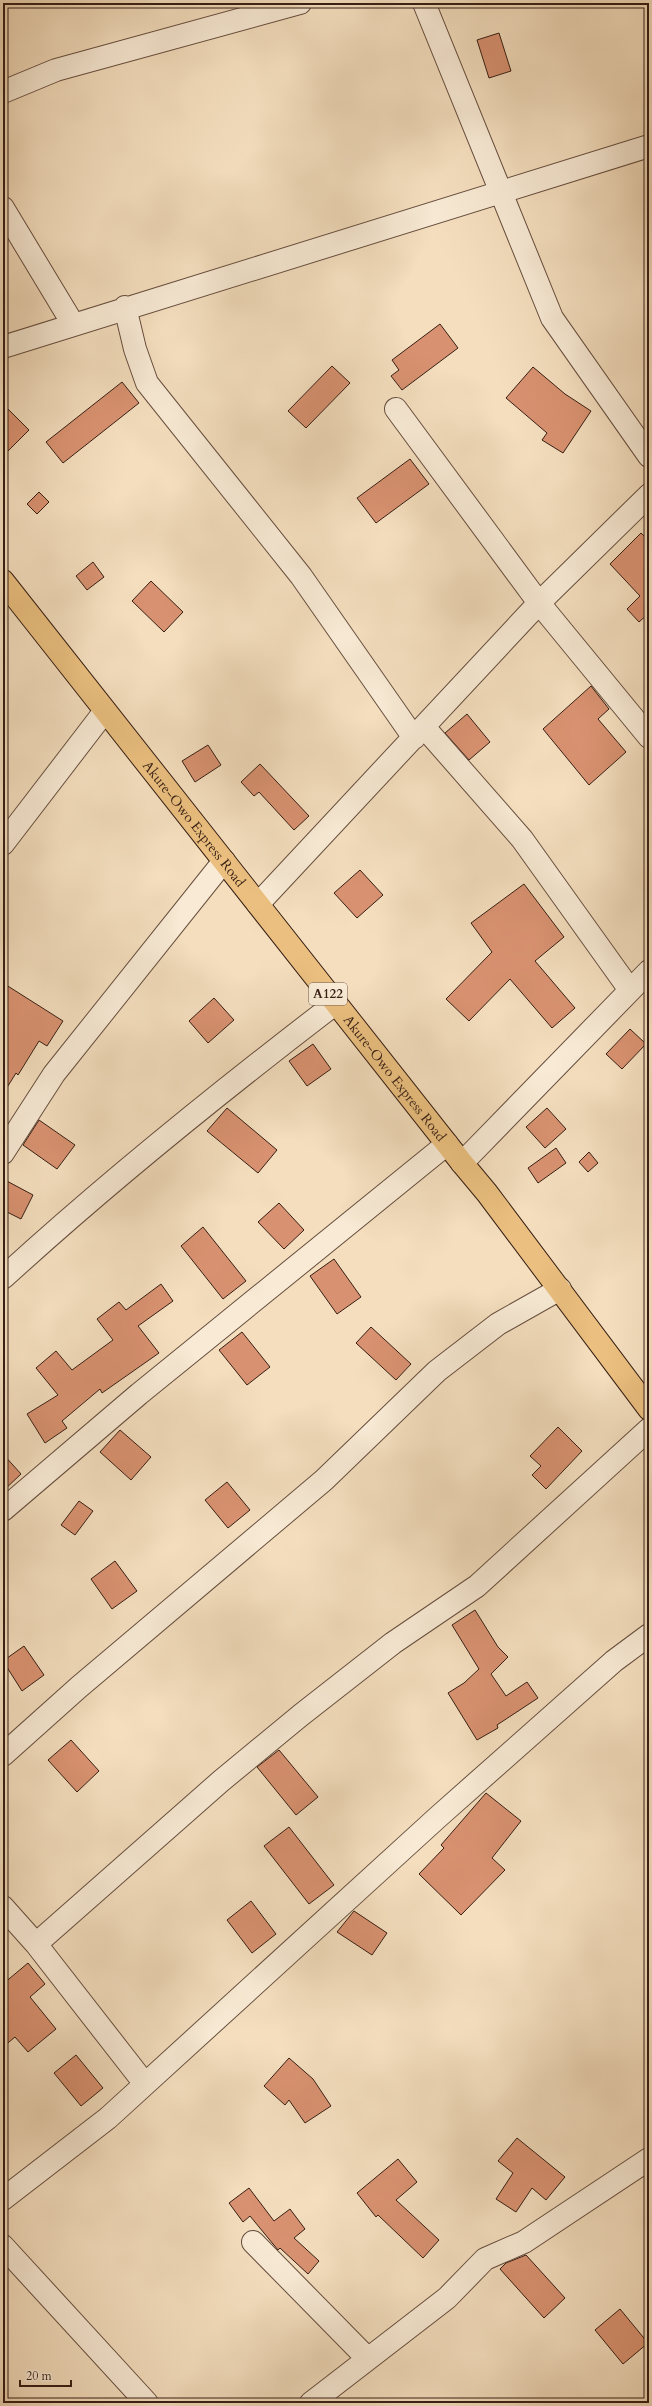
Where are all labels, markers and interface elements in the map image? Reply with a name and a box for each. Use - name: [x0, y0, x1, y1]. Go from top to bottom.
- street label: Akure-Owo Express Road: [139, 756, 250, 891]
- road number: A122: [309, 983, 347, 1005]
- street label: Akure-Owo Express Road: [339, 1011, 451, 1146]
- scale bar: [20, 2362, 71, 2388]
- text: 20 m: [26, 2368, 53, 2384]

